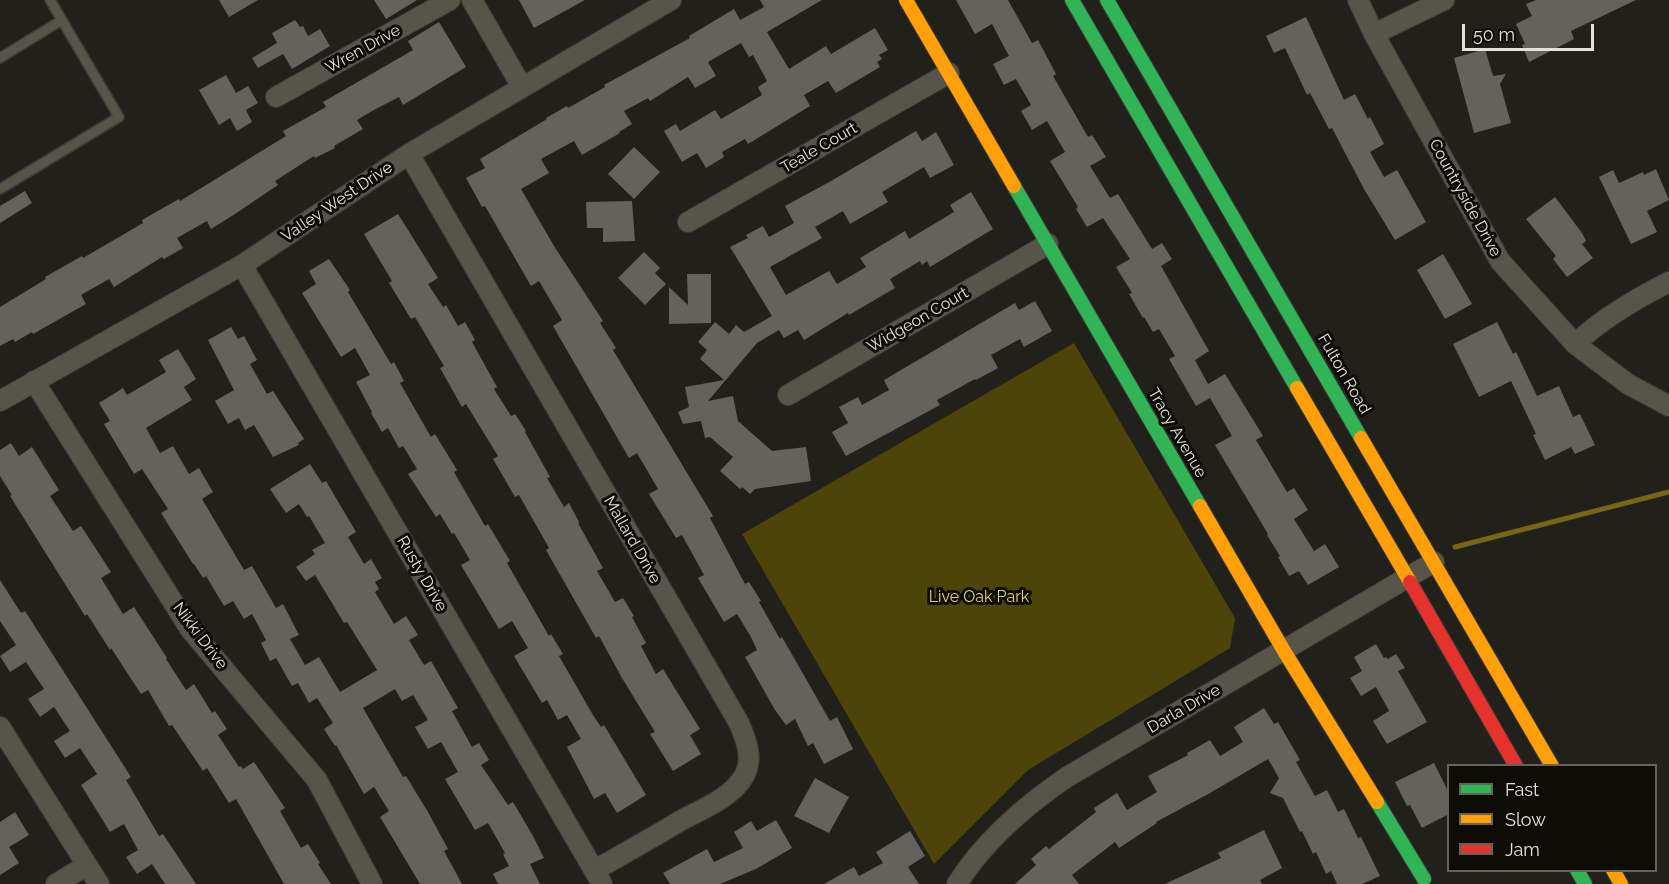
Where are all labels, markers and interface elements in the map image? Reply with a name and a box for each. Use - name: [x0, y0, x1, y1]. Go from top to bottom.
- scale bar: [1465, 12, 1597, 50]
- street label: Wren Drive: [322, 21, 404, 77]
- text: 50 m: [1473, 24, 1515, 45]
- street label: Teale Court: [777, 118, 861, 178]
- street label: Countryside Drive: [1425, 136, 1505, 260]
- street label: Valley West Drive: [278, 158, 396, 246]
- street label: Widgeon Court: [864, 283, 972, 357]
- street label: Fulton Road: [1313, 331, 1375, 417]
- street label: Tracy Avenue: [1144, 385, 1210, 481]
- street label: Mallard Drive: [599, 493, 665, 587]
- street label: Rusty Drive: [393, 533, 451, 615]
- park label: Live Oak Park: [929, 587, 1029, 607]
- street label: Nikki Drive: [169, 599, 231, 673]
- street label: Darla Drive: [1144, 680, 1224, 738]
- legend: [1447, 764, 1657, 872]
- text: Fast: [1505, 779, 1539, 800]
- text: Slow: [1505, 809, 1546, 830]
- text: Jam: [1505, 839, 1540, 860]

